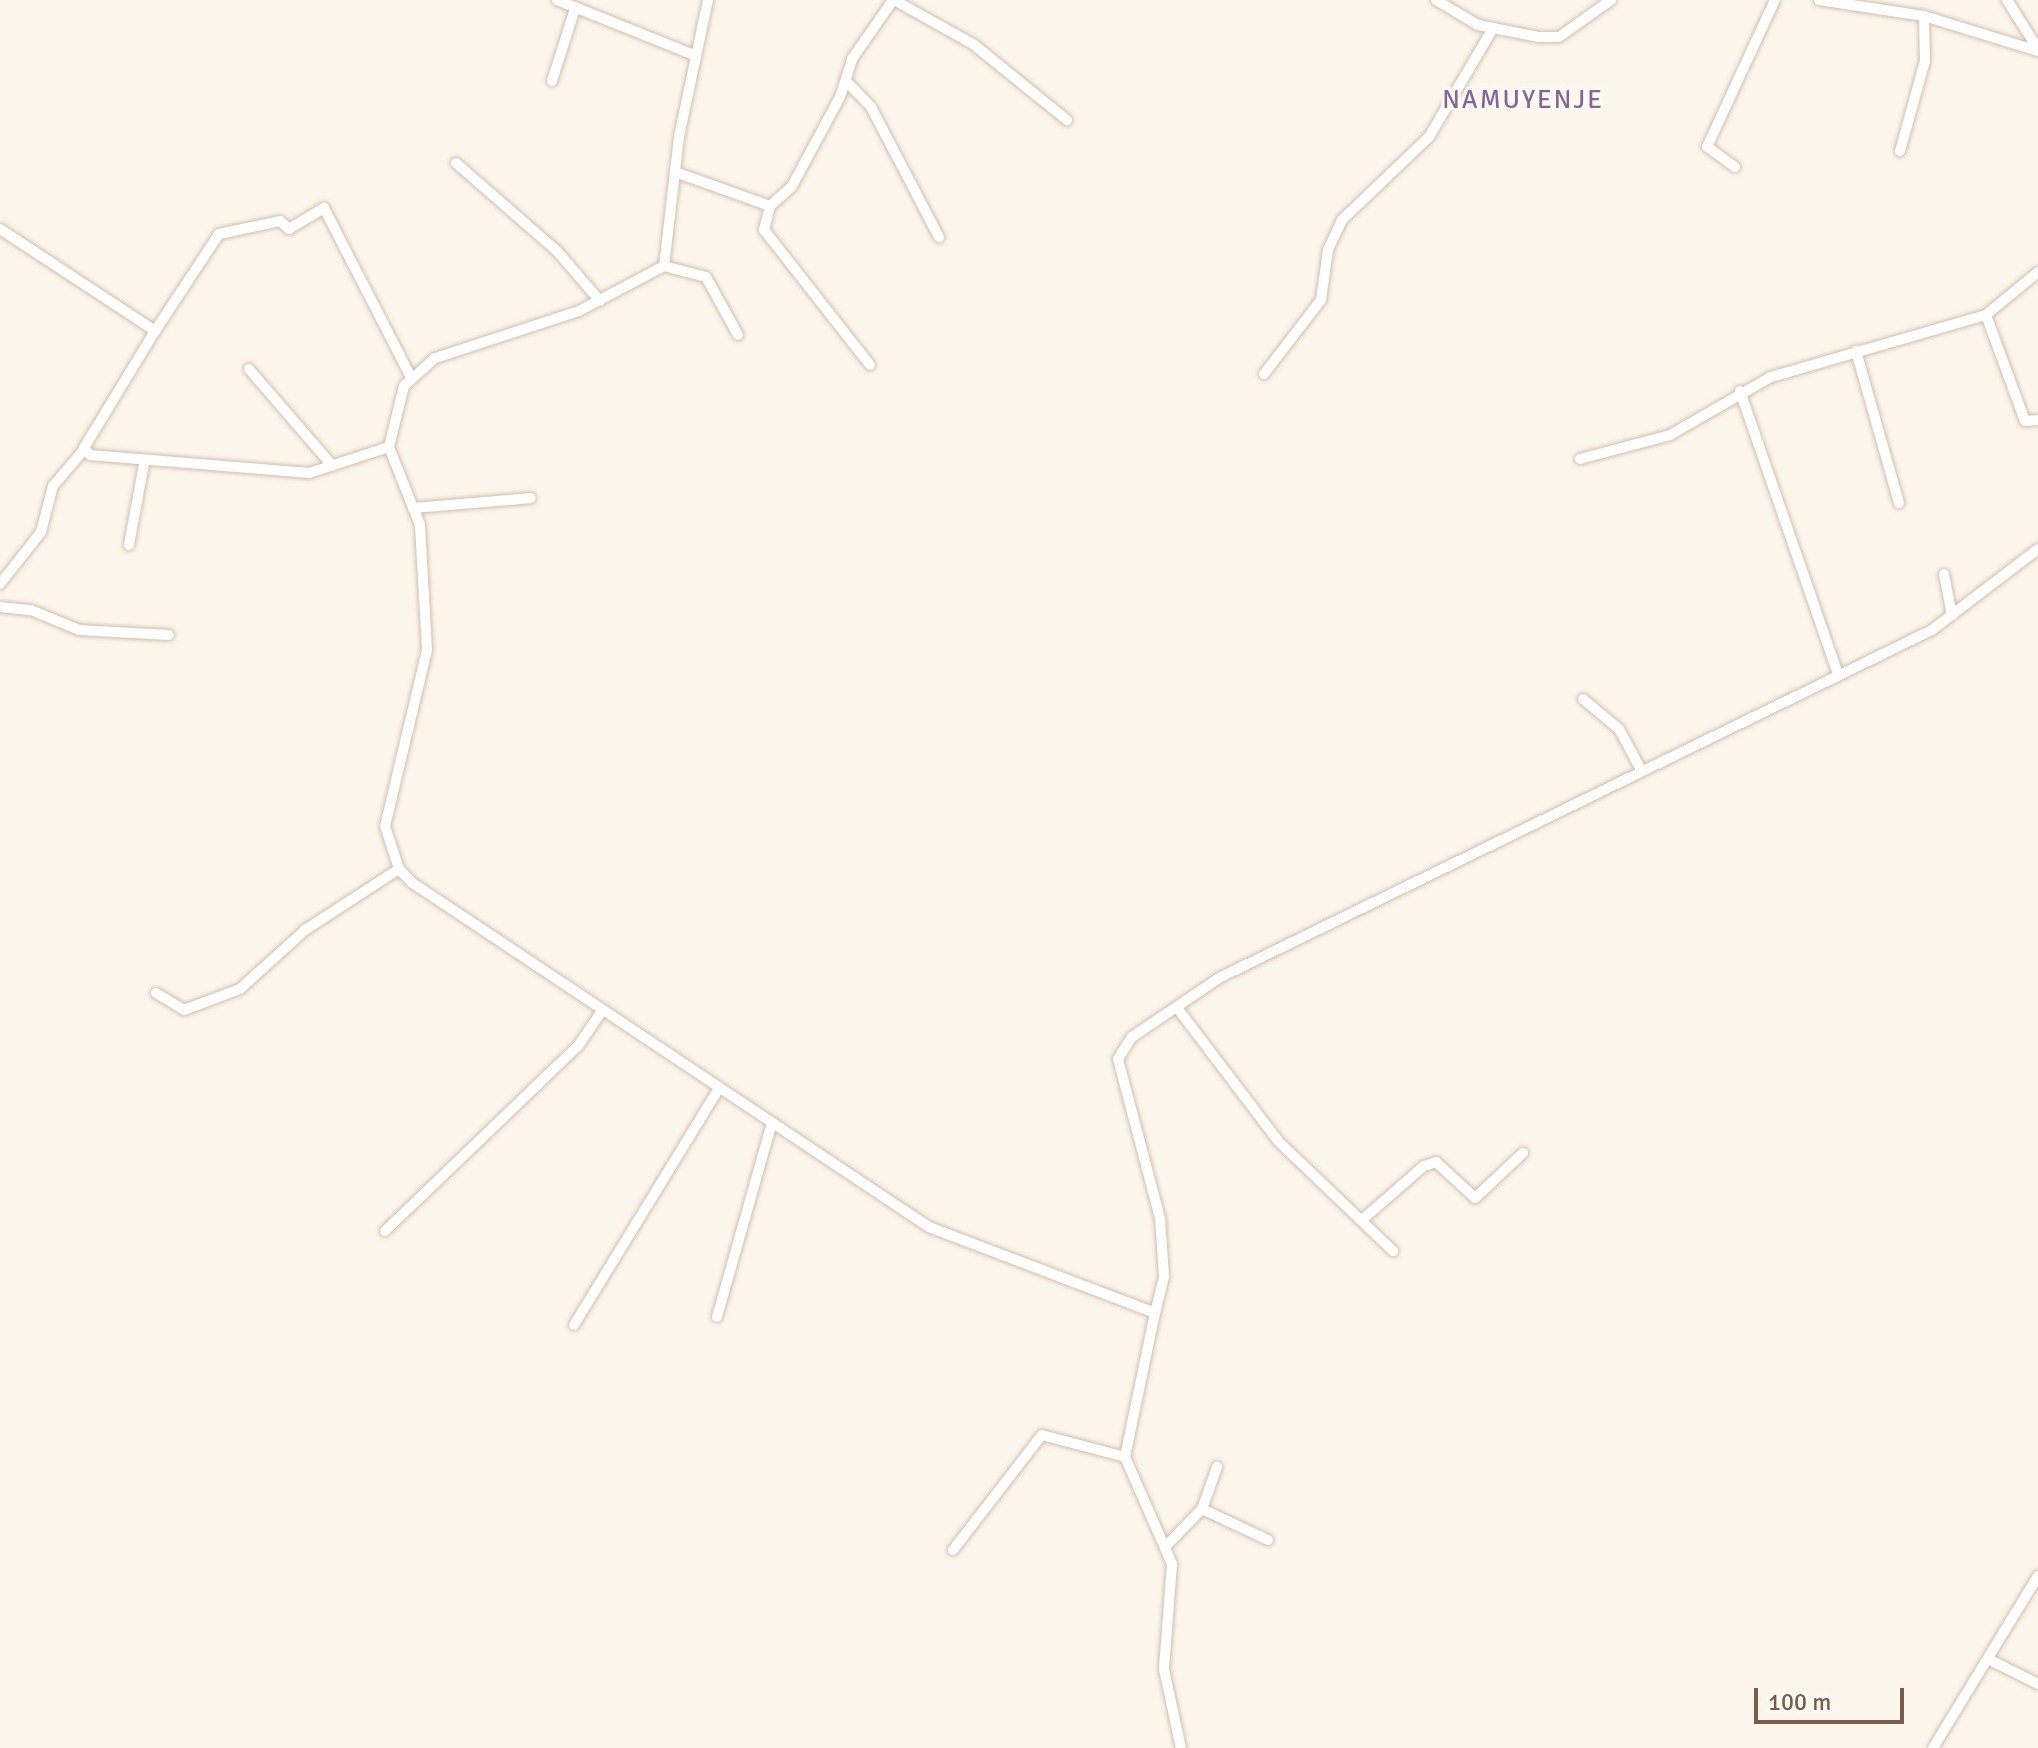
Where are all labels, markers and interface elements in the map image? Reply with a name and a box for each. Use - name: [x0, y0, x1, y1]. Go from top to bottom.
- district label: NAMUYENJE: [1442, 85, 1604, 117]
- scale bar: [1758, 1672, 1908, 1722]
- text: 100 m: [1768, 1687, 1831, 1717]

